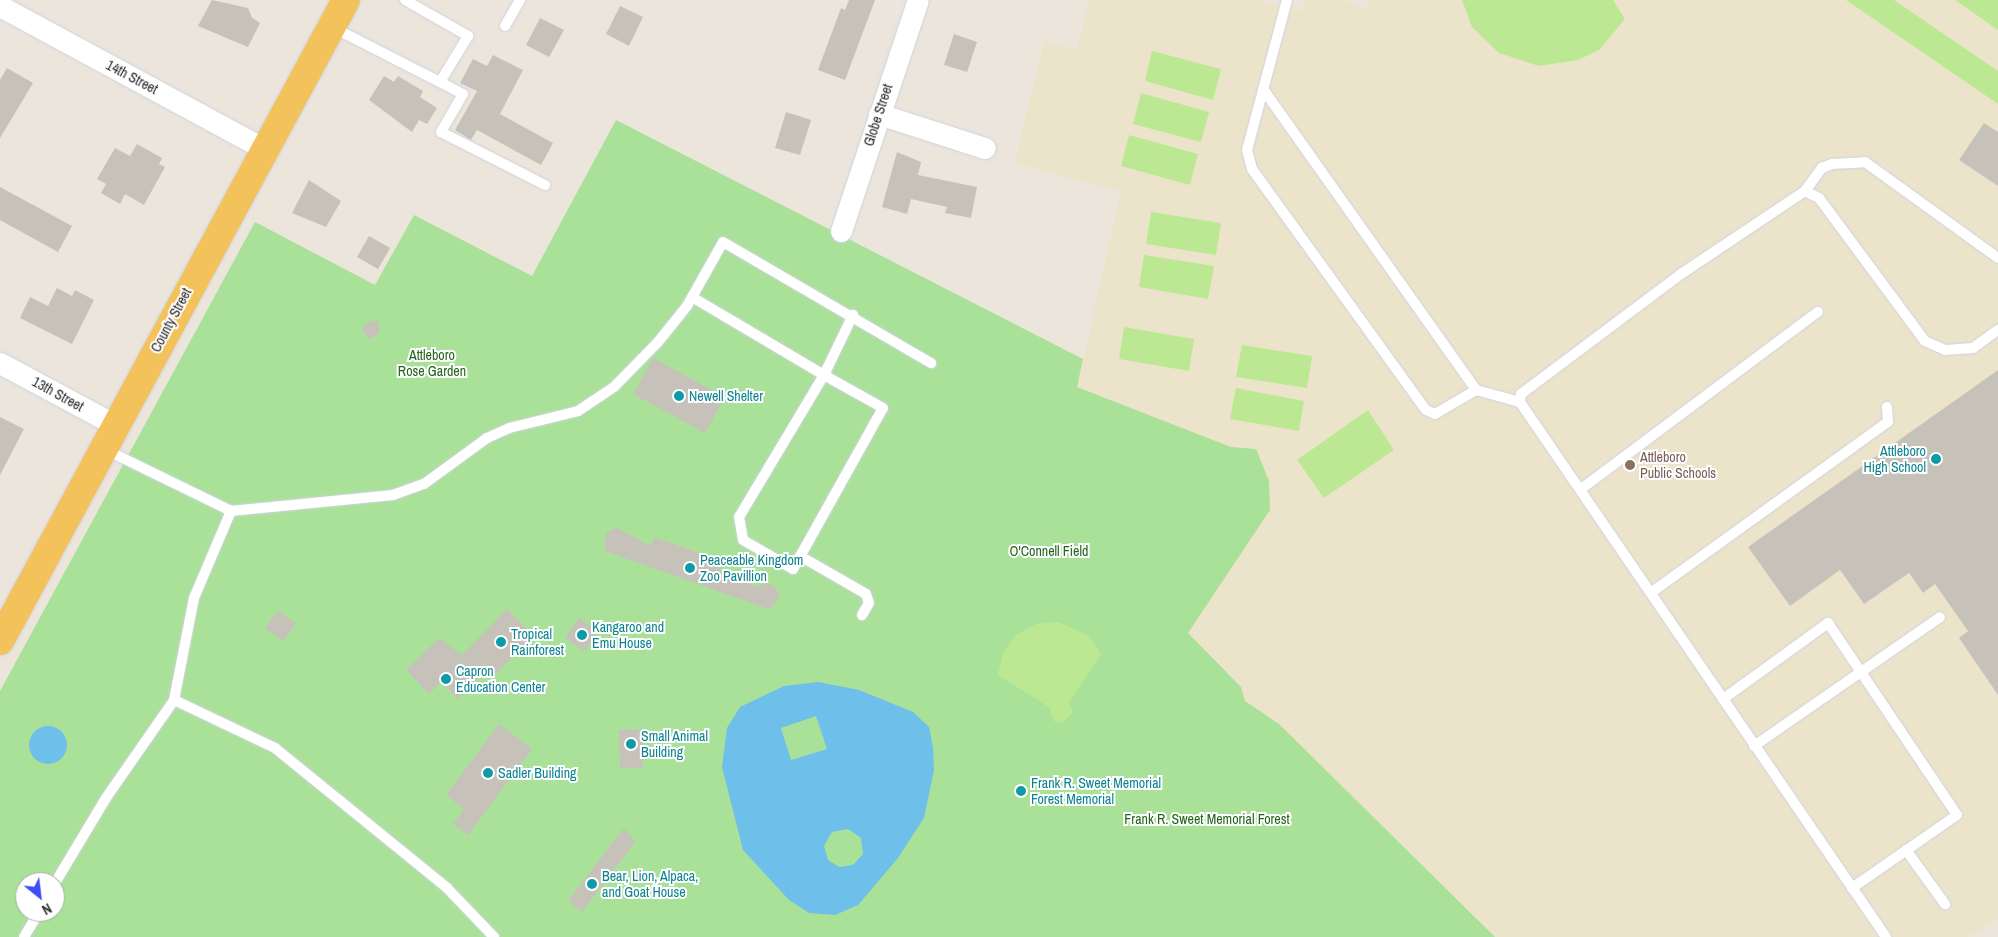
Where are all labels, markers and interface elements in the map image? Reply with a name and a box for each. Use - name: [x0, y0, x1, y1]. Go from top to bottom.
- street label: 14th Street: [103, 56, 161, 98]
- street label: Globe Street: [860, 82, 896, 148]
- street label: County Street: [147, 285, 195, 355]
- park label: Attleboro Rose Garden: [398, 347, 466, 380]
- street label: 13th Street: [29, 373, 87, 415]
- place label: Newell Shelter: [689, 388, 763, 404]
- marker: Newell Shelter: [673, 390, 685, 402]
- place label: Attleboro High School: [1863, 443, 1926, 476]
- place label: Attleboro Public Schools: [1640, 449, 1716, 482]
- marker: Attleboro High School: [1930, 453, 1942, 465]
- marker: Attleboro Public Schools: [1624, 459, 1636, 471]
- park label: O'Connell Field: [1010, 543, 1088, 559]
- place label: Peaceable Kingdom Zoo Pavillion: [700, 552, 803, 584]
- marker: Peaceable Kingdom Zoo Pavillion: [684, 562, 696, 574]
- place label: Kangaroo and Emu House: [592, 619, 664, 652]
- place label: Tropical Rainforest: [511, 626, 564, 658]
- marker: Kangaroo and Emu House: [576, 629, 588, 641]
- marker: Tropical Rainforest: [495, 636, 507, 648]
- place label: Capron Education Center: [456, 663, 545, 696]
- marker: Capron Education Center: [440, 673, 452, 685]
- place label: Small Animal Building: [641, 728, 709, 760]
- marker: Small Animal Building: [625, 738, 637, 750]
- place label: Sadler Building: [498, 765, 576, 781]
- marker: Sadler Building: [482, 767, 494, 779]
- place label: Frank R. Sweet Memorial Forest Memorial: [1031, 775, 1161, 808]
- marker: Frank R. Sweet Memorial Forest Memorial: [1015, 785, 1027, 797]
- park label: Frank R. Sweet Memorial Forest: [1124, 811, 1290, 827]
- place label: Bear, Lion, Alpaca, and Goat House: [602, 868, 699, 900]
- north arrow: [15, 872, 65, 922]
- marker: Bear, Lion, Alpaca, and Goat House: [586, 878, 598, 890]
- text: N: [39, 899, 55, 919]

